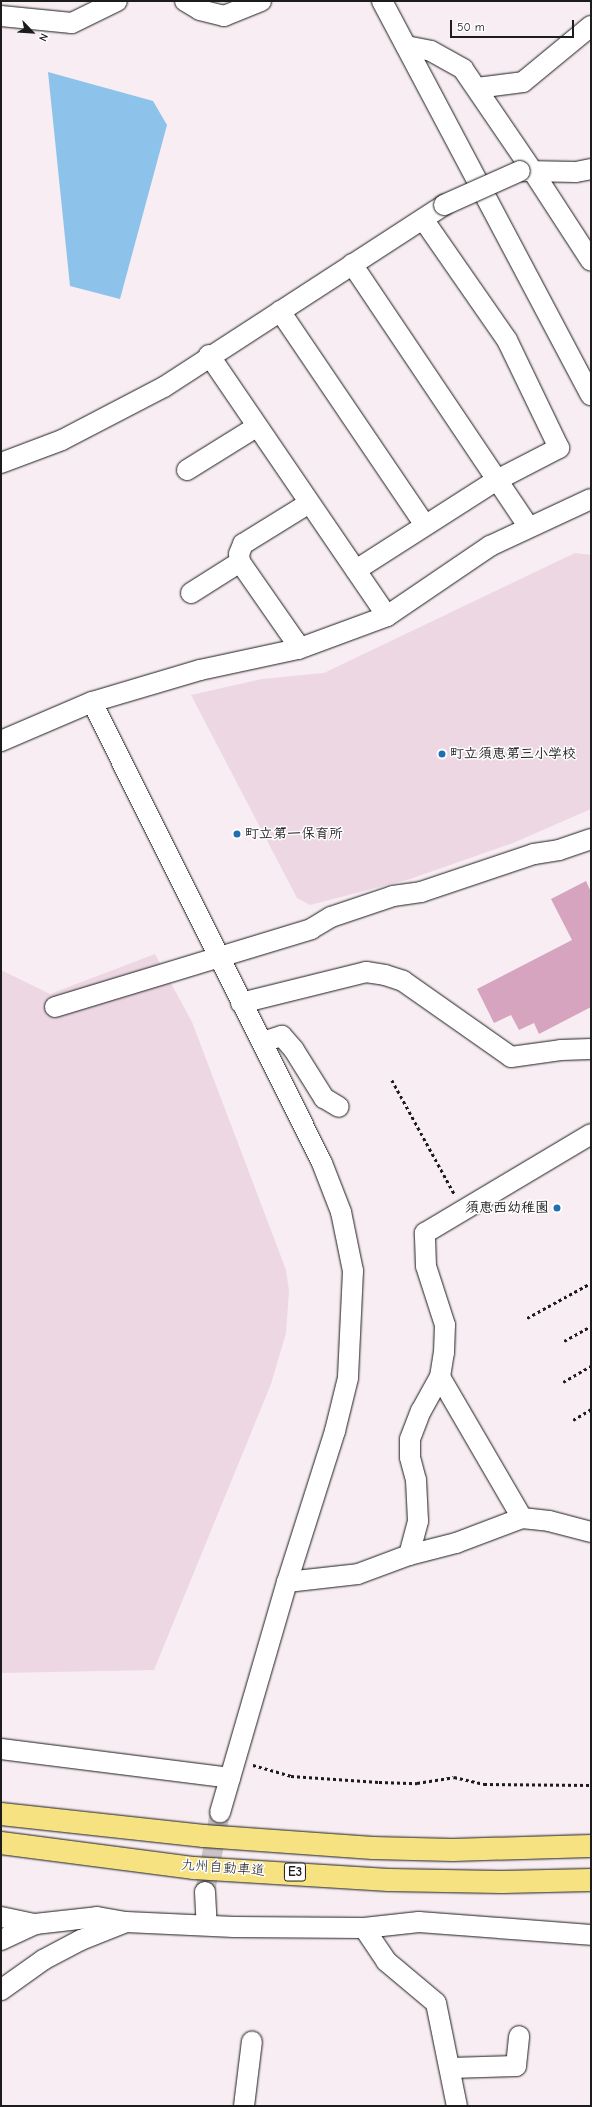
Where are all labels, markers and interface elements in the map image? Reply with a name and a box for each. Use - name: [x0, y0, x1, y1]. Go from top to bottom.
- north arrow: [12, 12, 52, 52]
- scale bar: [452, 12, 576, 38]
- text: 50 m: [457, 20, 485, 34]
- text: N: [36, 31, 51, 43]
- place label: 町立須恵第三小学校: [450, 746, 576, 762]
- marker: 町立須恵第三小学校: [437, 749, 447, 759]
- place label: 町立第一保育所: [245, 826, 343, 842]
- marker: 町立第一保育所: [232, 829, 242, 839]
- place label: 須恵西幼稚園: [465, 1200, 549, 1216]
- marker: 須恵西幼稚園: [552, 1203, 562, 1213]
- street label: 九州自動車道: [181, 1857, 265, 1879]
- road number: E3: [283, 1861, 307, 1883]

